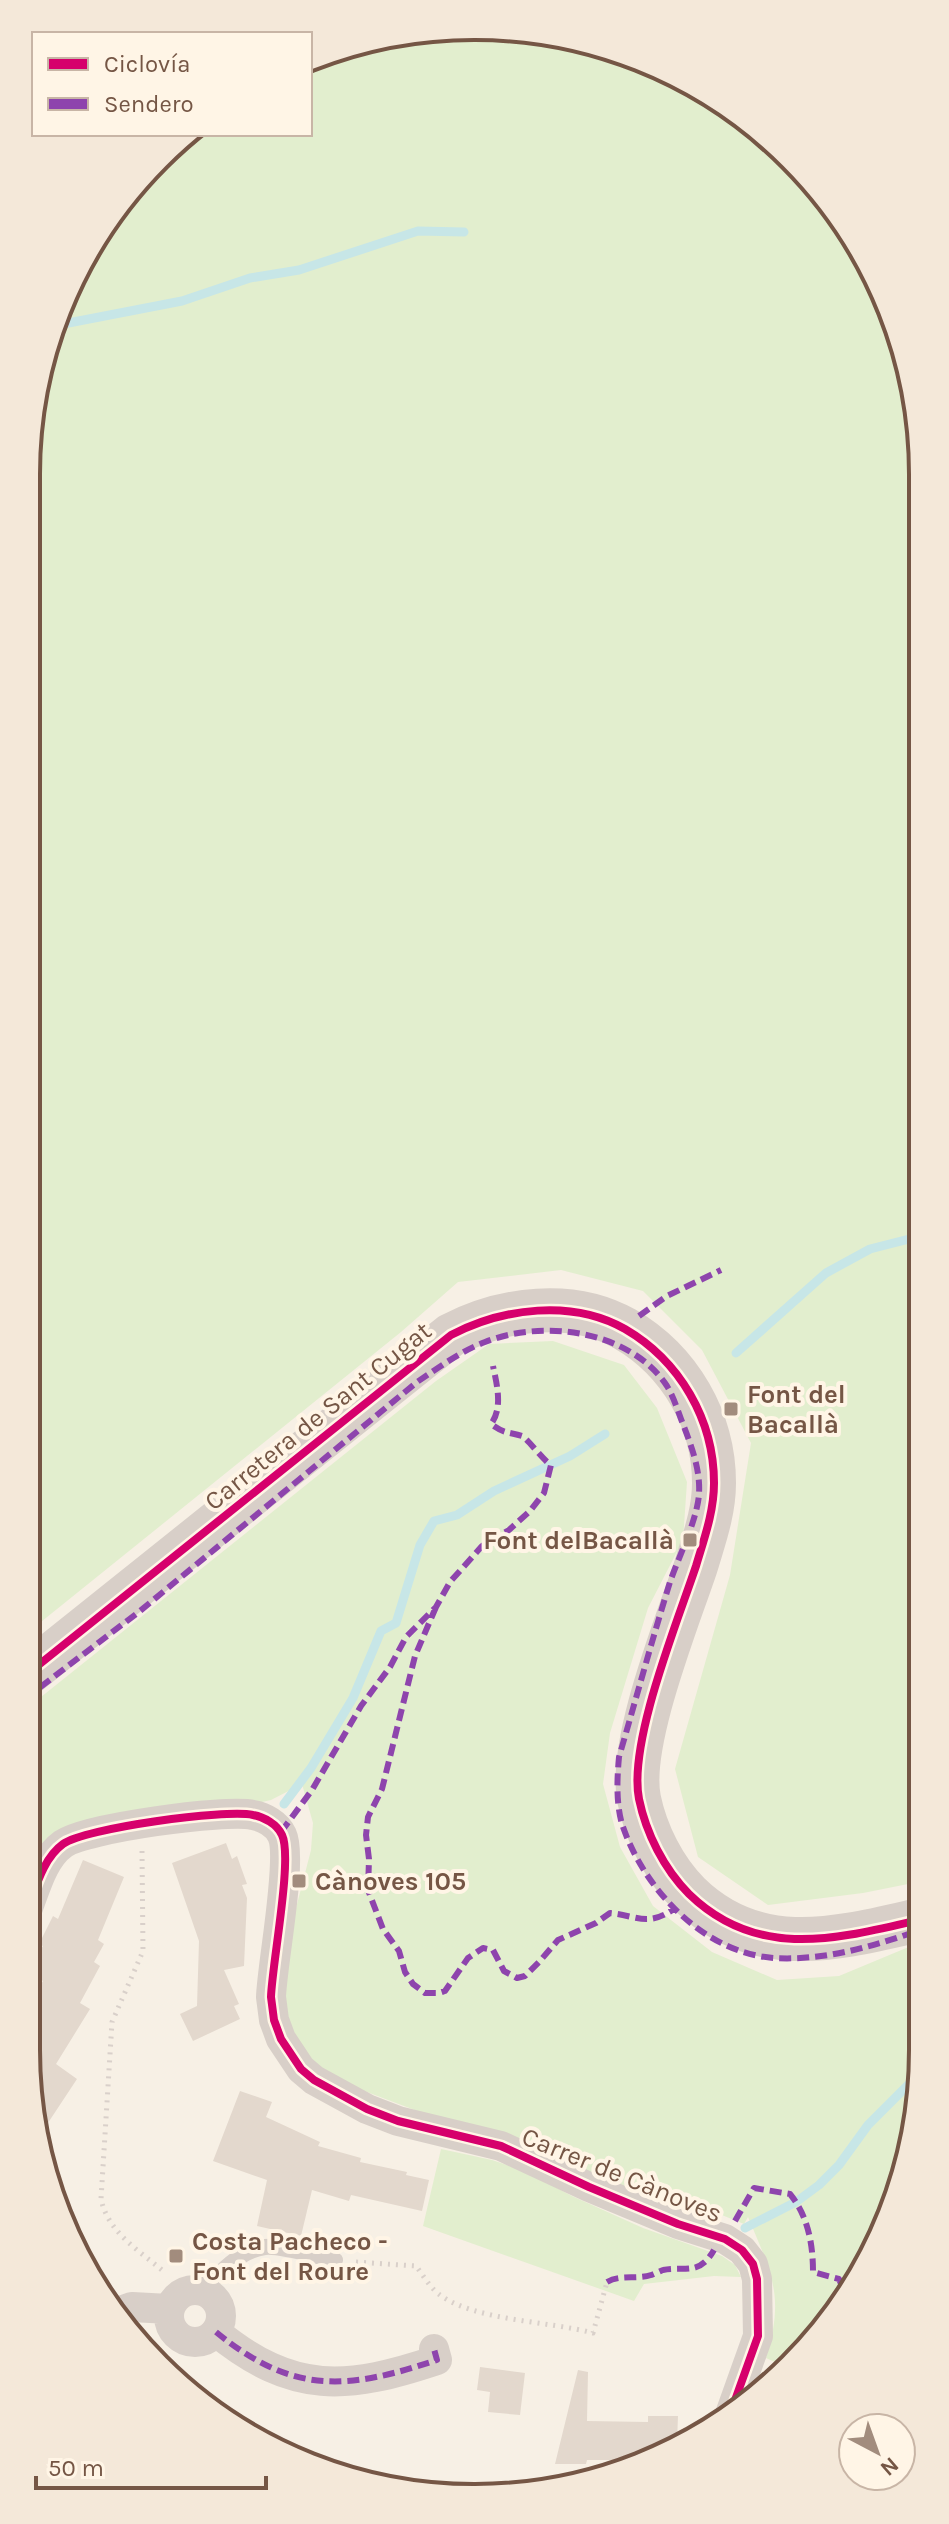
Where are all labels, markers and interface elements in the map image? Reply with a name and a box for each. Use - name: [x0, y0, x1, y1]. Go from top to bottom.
- legend: [32, 32, 312, 136]
- text: Ciclovía: [104, 50, 191, 78]
- text: Sendero: [104, 90, 194, 118]
- street label: Carretera de Sant Cugat: [198, 1315, 438, 1517]
- place label: Font del Bacallà: [747, 1379, 846, 1440]
- marker: Font del Bacallà: [722, 1400, 740, 1418]
- place label: Font delBacallà: [483, 1525, 674, 1556]
- marker: Font delBacallà: [681, 1531, 699, 1549]
- place label: Cànoves 105: [315, 1866, 466, 1897]
- marker: Cànoves 105: [290, 1872, 308, 1890]
- street label: Carrer de Cànoves: [517, 2121, 727, 2229]
- place label: Costa Pacheco - Font del Roure: [192, 2226, 388, 2287]
- marker: Costa Pacheco - Font del Roure: [167, 2247, 185, 2265]
- north arrow: [837, 2412, 917, 2492]
- scale bar: [36, 2440, 266, 2490]
- text: N: [875, 2451, 904, 2481]
- text: 50 m: [48, 2454, 104, 2482]

